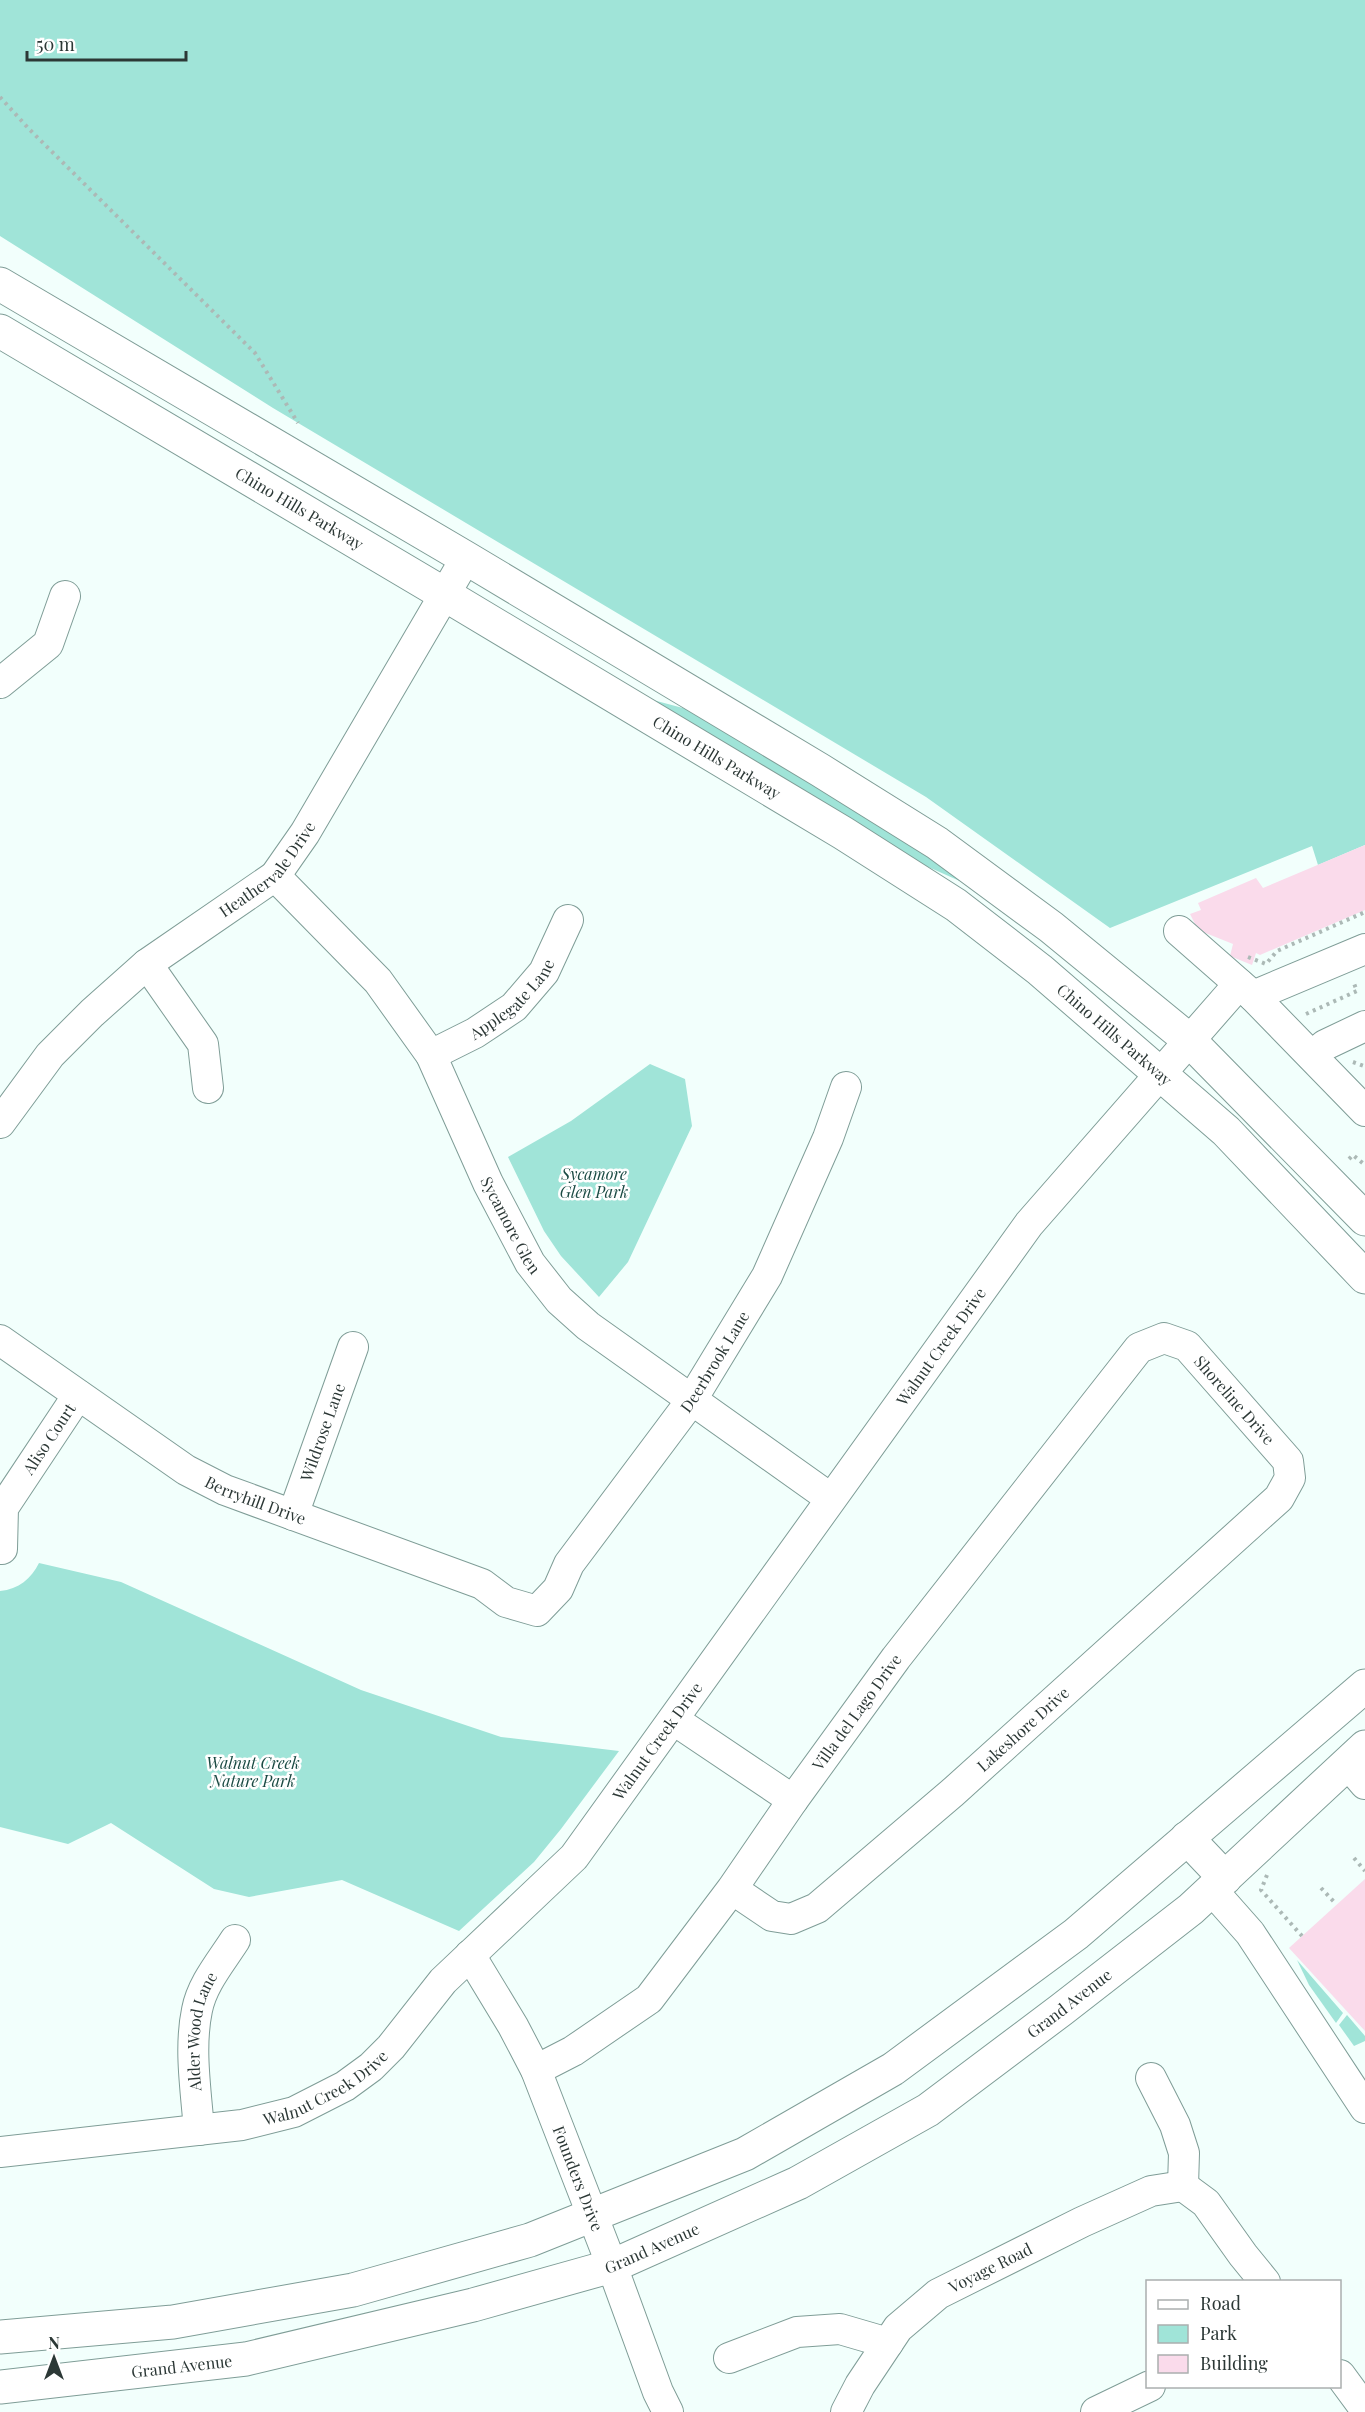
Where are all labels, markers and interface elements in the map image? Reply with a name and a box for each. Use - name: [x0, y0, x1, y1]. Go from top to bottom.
- scale bar: [27, 24, 186, 62]
- text: 50 m: [36, 32, 75, 56]
- street label: Chino Hills Parkway: [232, 462, 368, 554]
- street label: Chino Hills Parkway: [649, 711, 785, 803]
- street label: Heathervale Drive: [215, 817, 319, 921]
- street label: Applegate Lane: [464, 956, 559, 1044]
- street label: Chino Hills Parkway: [1053, 979, 1177, 1090]
- park label: Sycamore Glen Park: [560, 1163, 628, 1202]
- street label: Sycamore Glen: [476, 1173, 546, 1278]
- street label: Walnut Creek Drive: [891, 1283, 990, 1410]
- street label: Deerbrook Lane: [675, 1307, 753, 1416]
- street label: Shoreline Drive: [1190, 1351, 1280, 1449]
- street label: Wildrose Lane: [295, 1380, 349, 1485]
- street label: Aliso Court: [17, 1399, 80, 1479]
- street label: Berryhill Drive: [202, 1471, 309, 1529]
- street label: Villa del Lago Drive: [807, 1649, 906, 1775]
- street label: Walnut Creek Drive: [607, 1678, 706, 1805]
- street label: Lakeshore Drive: [972, 1682, 1073, 1776]
- park label: Walnut Creek Nature Park: [206, 1752, 300, 1791]
- street label: Grand Avenue: [1022, 1964, 1116, 2042]
- street label: Alder Wood Lane: [182, 1968, 221, 2093]
- street label: Walnut Creek Drive: [260, 2045, 392, 2130]
- street label: Founders Drive: [549, 2123, 608, 2234]
- street label: Grand Avenue: [602, 2217, 702, 2278]
- street label: Voyage Road: [944, 2238, 1035, 2297]
- legend: [1146, 2280, 1341, 2388]
- text: Road: [1200, 2291, 1241, 2315]
- text: Park: [1200, 2321, 1237, 2345]
- north arrow: [24, 2328, 84, 2388]
- text: N: [48, 2332, 60, 2353]
- street label: Grand Avenue: [130, 2350, 233, 2382]
- text: Building: [1200, 2351, 1268, 2375]

